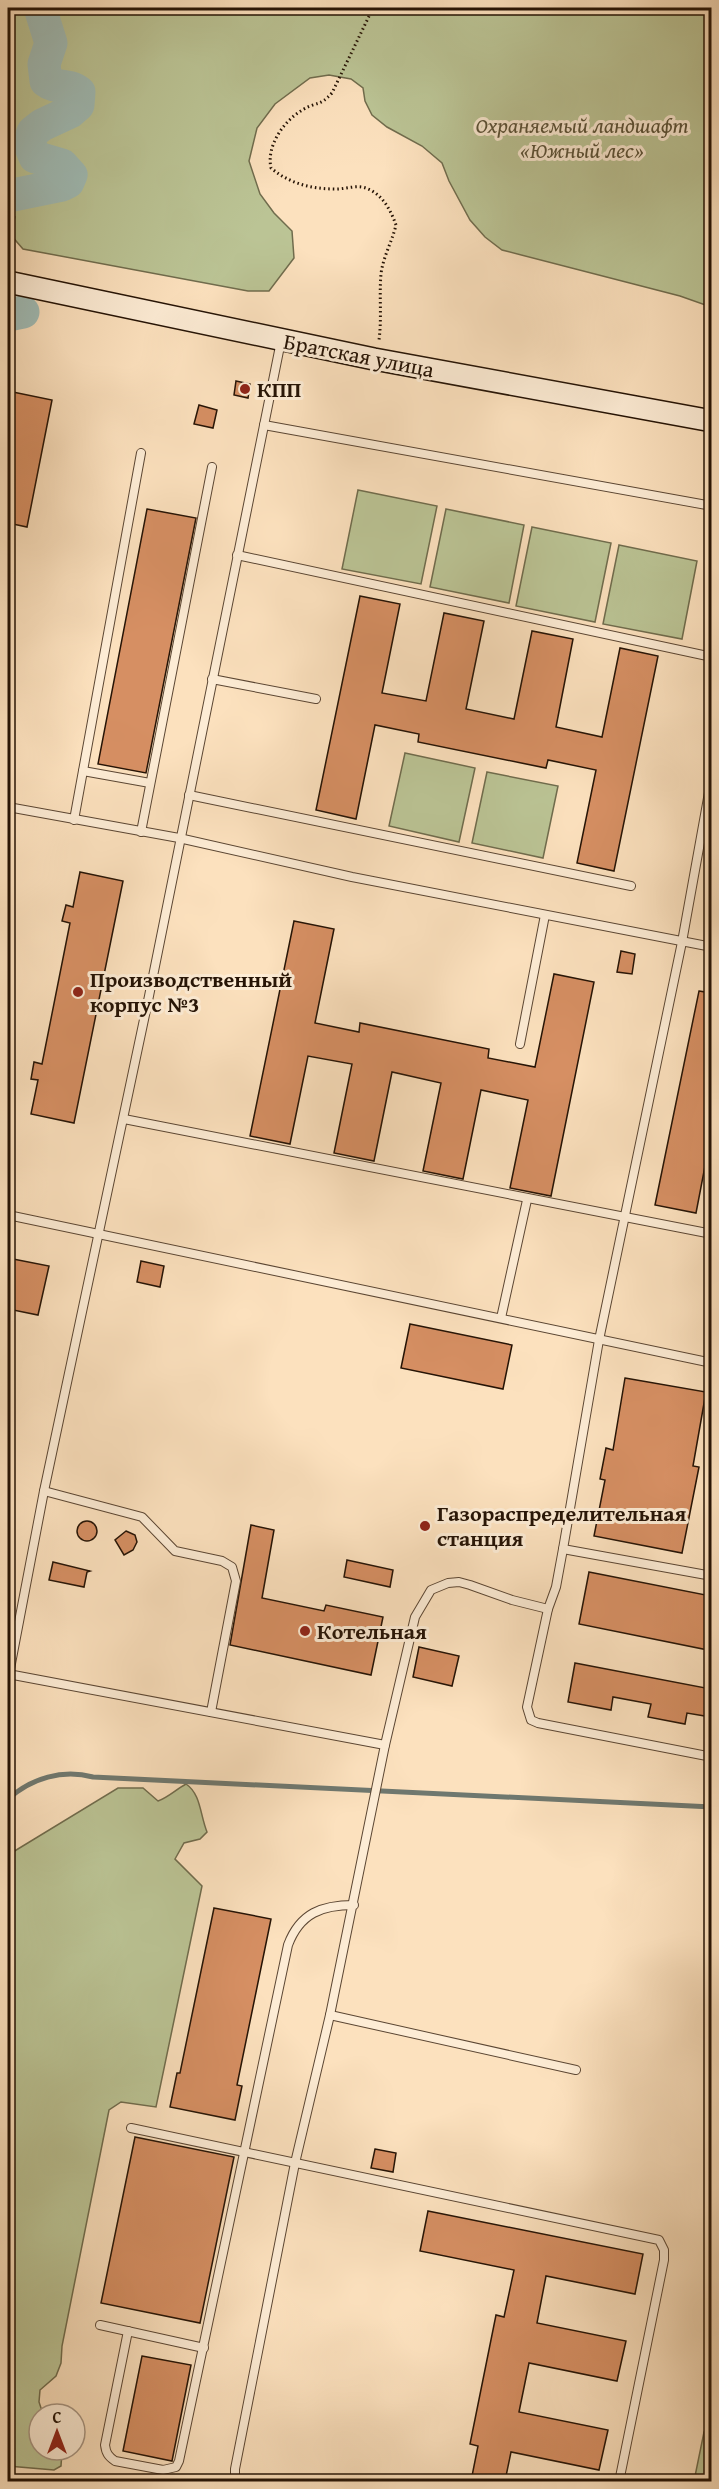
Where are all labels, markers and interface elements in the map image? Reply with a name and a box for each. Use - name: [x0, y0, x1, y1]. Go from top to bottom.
- park label: Охраняемый ландшафт «Южный лес»: [475, 109, 689, 166]
- street label: Братская улица: [281, 325, 437, 385]
- place label: КПП: [257, 373, 302, 405]
- marker: КПП: [238, 382, 252, 396]
- place label: Производственный корпус №3: [90, 963, 292, 1020]
- marker: Производственный корпус №3: [71, 985, 85, 999]
- place label: Газораспределительная станция: [437, 1497, 687, 1554]
- marker: Газораспределительная станция: [418, 1519, 432, 1533]
- place label: Котельная: [317, 1615, 427, 1647]
- marker: Котельная: [298, 1624, 312, 1638]
- north arrow: [27, 2402, 87, 2462]
- text: С: [52, 2405, 62, 2429]

